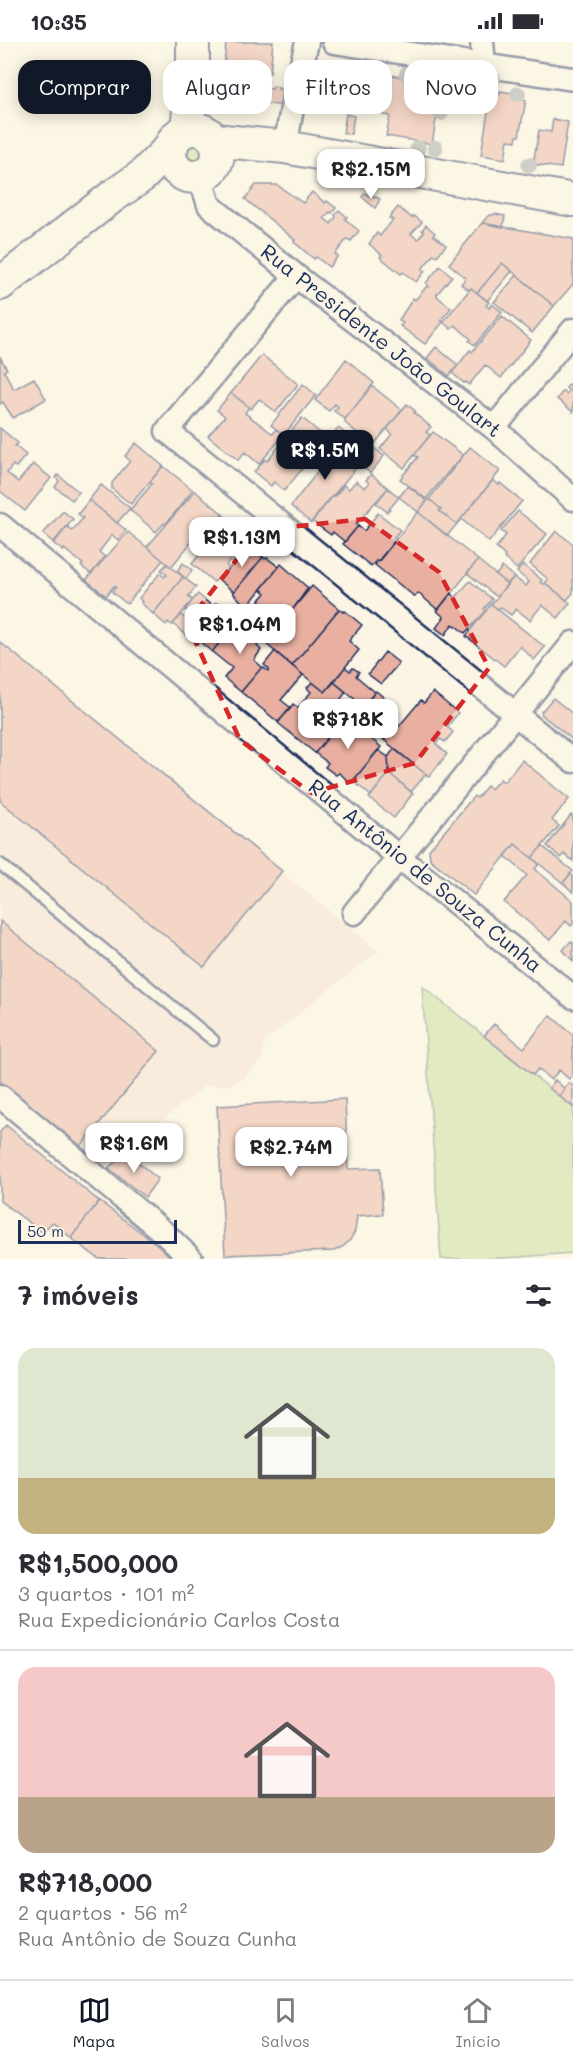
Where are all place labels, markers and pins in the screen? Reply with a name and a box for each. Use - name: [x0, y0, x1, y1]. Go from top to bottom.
- pin: R$2.15M: [316, 149, 426, 200]
- pin: R$1.5M: [276, 430, 374, 481]
- pin: R$1.13M: [187, 517, 297, 568]
- pin: R$1.04M: [185, 604, 295, 655]
- pin: R$718K: [299, 699, 397, 750]
- pin: R$1.6M: [85, 1123, 183, 1174]
- pin: R$2.74M: [236, 1127, 346, 1178]

